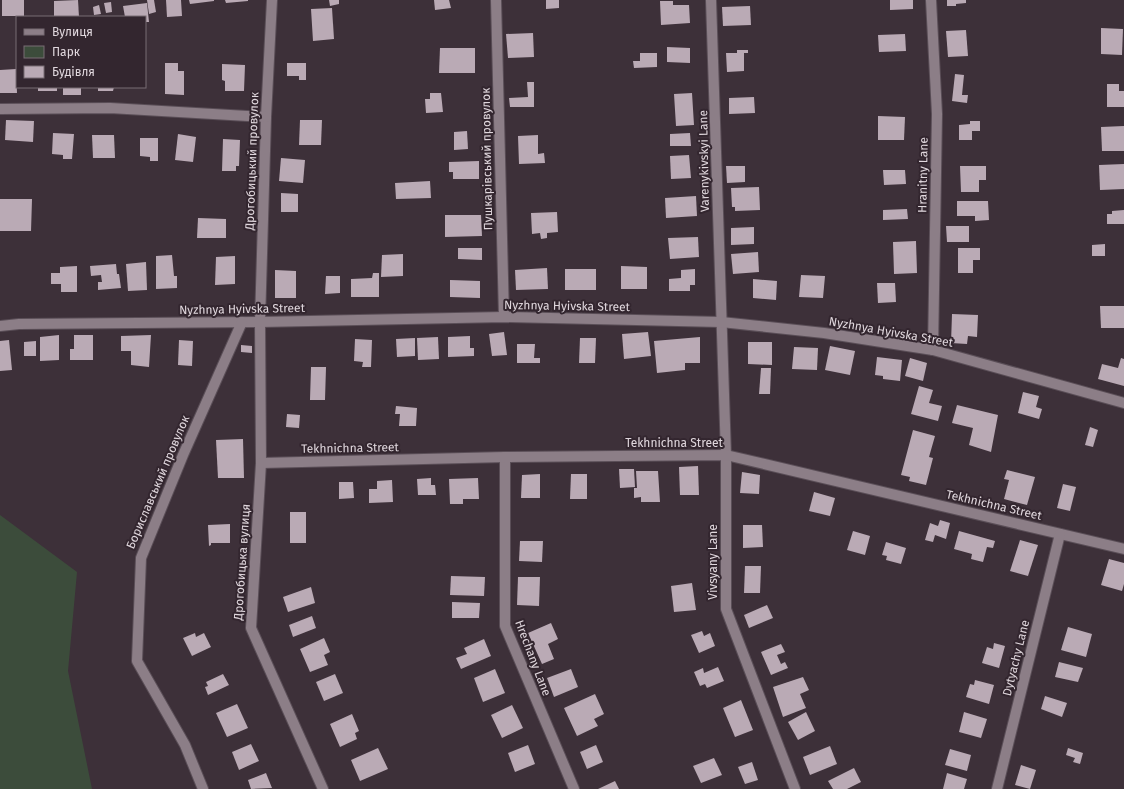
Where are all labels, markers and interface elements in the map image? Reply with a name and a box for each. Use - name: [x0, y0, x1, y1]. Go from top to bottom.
- legend: [16, 16, 146, 88]
- text: Вулиця: [52, 25, 93, 39]
- text: Парк: [52, 45, 81, 59]
- text: Будівля: [52, 65, 95, 79]
- street label: Пушкарівський провулок: [479, 87, 495, 231]
- street label: Дрогобицький провулок: [243, 91, 261, 231]
- street label: Varenykivskyi Lane: [696, 110, 712, 212]
- street label: Hranitny Lane: [915, 137, 931, 213]
- street label: Nyzhnya Hyivska Street: [504, 298, 631, 314]
- street label: Nyzhnya Hyivska Street: [179, 301, 306, 317]
- street label: Nyzhnya Hyivska Street: [828, 314, 955, 350]
- street label: Бориславський провулок: [123, 412, 193, 551]
- street label: Tekhnichna Street: [625, 436, 724, 450]
- street label: Tekhnichna Street: [301, 440, 400, 456]
- street label: Tekhnichna Street: [945, 487, 1044, 523]
- street label: Дрогобицька вулиця: [231, 503, 253, 622]
- street label: Vivsyany Lane: [706, 524, 720, 600]
- street label: Hrechany Lane: [512, 618, 554, 698]
- street label: Dytyachy Lane: [1000, 619, 1032, 697]

